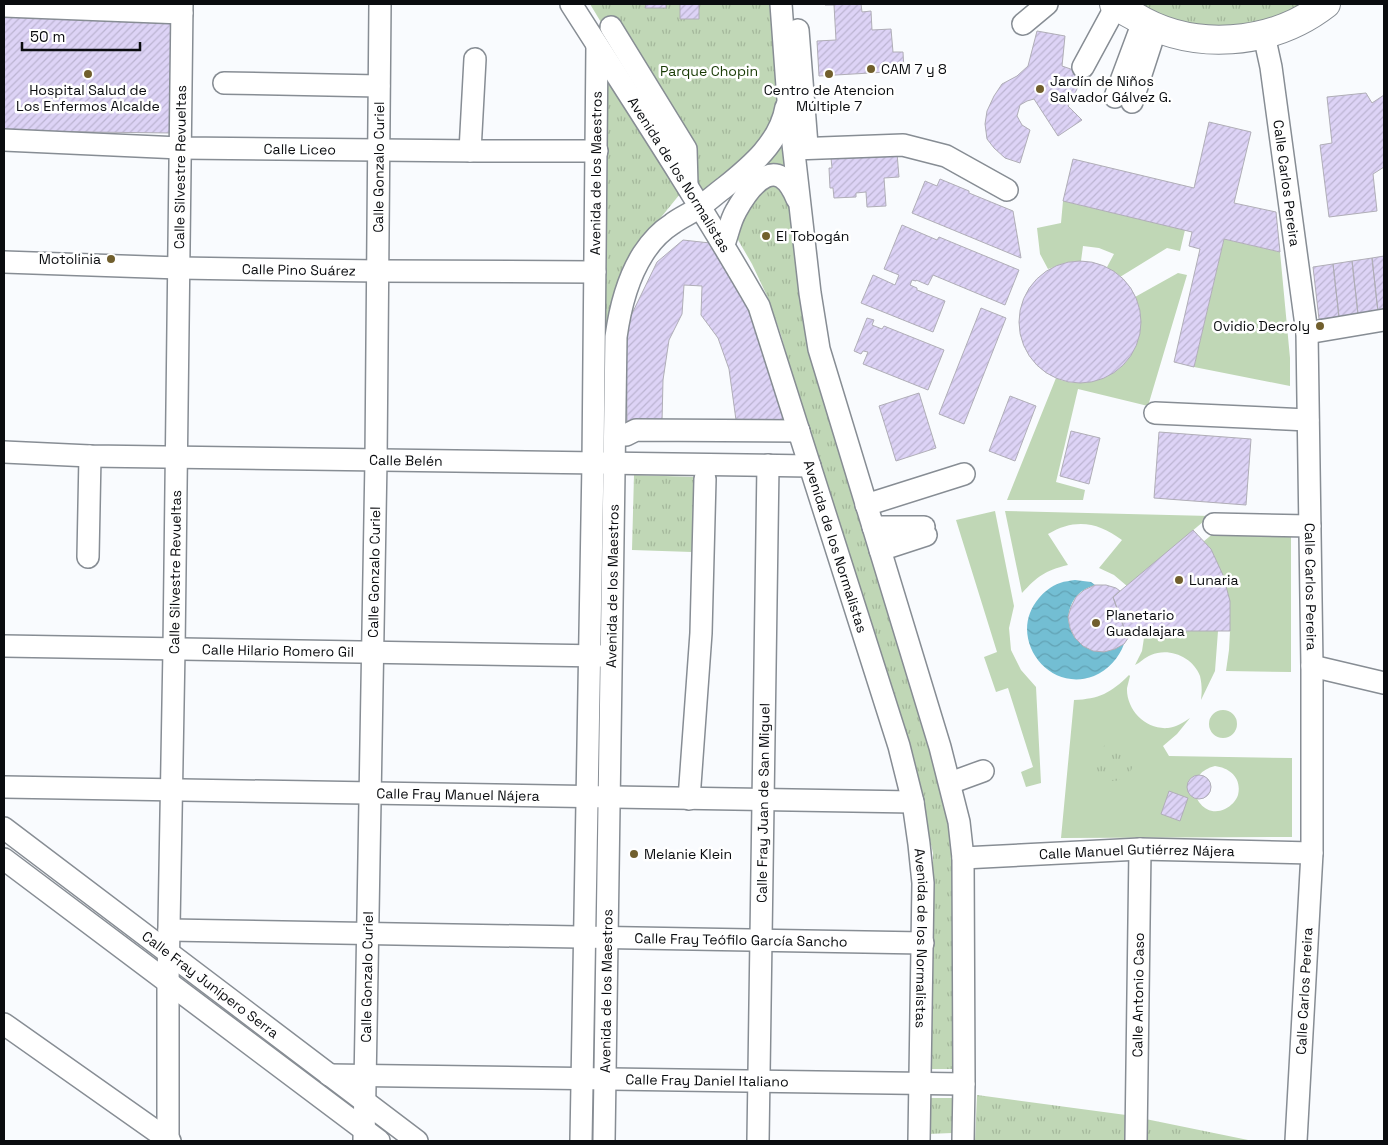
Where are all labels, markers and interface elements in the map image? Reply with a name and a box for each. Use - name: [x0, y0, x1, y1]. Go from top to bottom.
- scale bar: [22, 20, 140, 52]
- text: 50 m: [30, 27, 65, 46]
- place label: CAM 7 y 8: [881, 60, 947, 78]
- park label: Parque Chopin: [660, 62, 758, 80]
- marker: CAM 7 y 8: [865, 63, 877, 75]
- marker: Hospital Salud de Los Enfermos Alcalde: [82, 68, 94, 80]
- marker: Centro de Atencion Múltiple 7: [823, 68, 835, 80]
- place label: Jardín de Niños Salvador Gálvez G.: [1050, 72, 1172, 106]
- place label: Hospital Salud de Los Enfermos Alcalde: [16, 81, 160, 115]
- place label: Centro de Atencion Múltiple 7: [764, 81, 894, 115]
- marker: Jardín de Niños Salvador Gálvez G.: [1034, 83, 1046, 95]
- street label: Calle Silvestre Revueltas: [170, 85, 190, 249]
- street label: Avenida de los Maestros: [586, 91, 606, 255]
- street label: Avenida de los Normalistas: [624, 93, 734, 256]
- street label: Calle Gonzalo Curiel: [369, 101, 388, 233]
- street label: Calle Carlos Pereira: [1269, 119, 1304, 248]
- street label: Calle Liceo: [264, 140, 336, 159]
- place label: El Tobogán: [776, 227, 849, 245]
- marker: El Tobogán: [760, 230, 772, 242]
- place label: Motolinia: [39, 250, 101, 268]
- marker: Motolinia: [105, 253, 117, 265]
- street label: Calle Pino Suárez: [242, 260, 356, 280]
- place label: Ovidio Decroly: [1213, 317, 1310, 335]
- marker: Ovidio Decroly: [1314, 320, 1326, 332]
- street label: Calle Belén: [369, 451, 443, 470]
- street label: Avenida de los Normalistas: [800, 458, 871, 635]
- street label: Calle Silvestre Revueltas: [165, 490, 185, 654]
- street label: Avenida de los Maestros: [602, 504, 623, 668]
- street label: Calle Gonzalo Curiel: [364, 506, 384, 638]
- street label: Calle Carlos Pereira: [1301, 523, 1321, 651]
- place label: Lunaria: [1189, 571, 1239, 589]
- marker: Lunaria: [1173, 574, 1185, 586]
- place label: Planetario Guadalajara: [1106, 606, 1185, 640]
- marker: Planetario Guadalajara: [1090, 617, 1102, 629]
- street label: Calle Hilario Romero Gil: [202, 640, 354, 661]
- street label: Calle Fray Juan de San Miguel: [753, 703, 773, 903]
- street label: Calle Fray Manuel Nájera: [376, 784, 540, 805]
- street label: Calle Manuel Gutiérrez Nájera: [1038, 840, 1235, 863]
- place label: Melanie Klein: [644, 845, 732, 863]
- street label: Avenida de los Normalistas: [910, 847, 932, 1028]
- marker: Melanie Klein: [628, 848, 640, 860]
- street label: Avenida de los Maestros: [596, 909, 616, 1073]
- street label: Calle Gonzalo Curiel: [357, 911, 377, 1043]
- street label: Calle Fray Junípero Serra: [138, 927, 282, 1042]
- street label: Calle Carlos Pereira: [1292, 927, 1316, 1055]
- street label: Calle Fray Teófilo García Sancho: [634, 929, 848, 951]
- street label: Calle Antonio Caso: [1128, 932, 1148, 1058]
- street label: Calle Fray Daniel Italiano: [625, 1070, 789, 1091]

